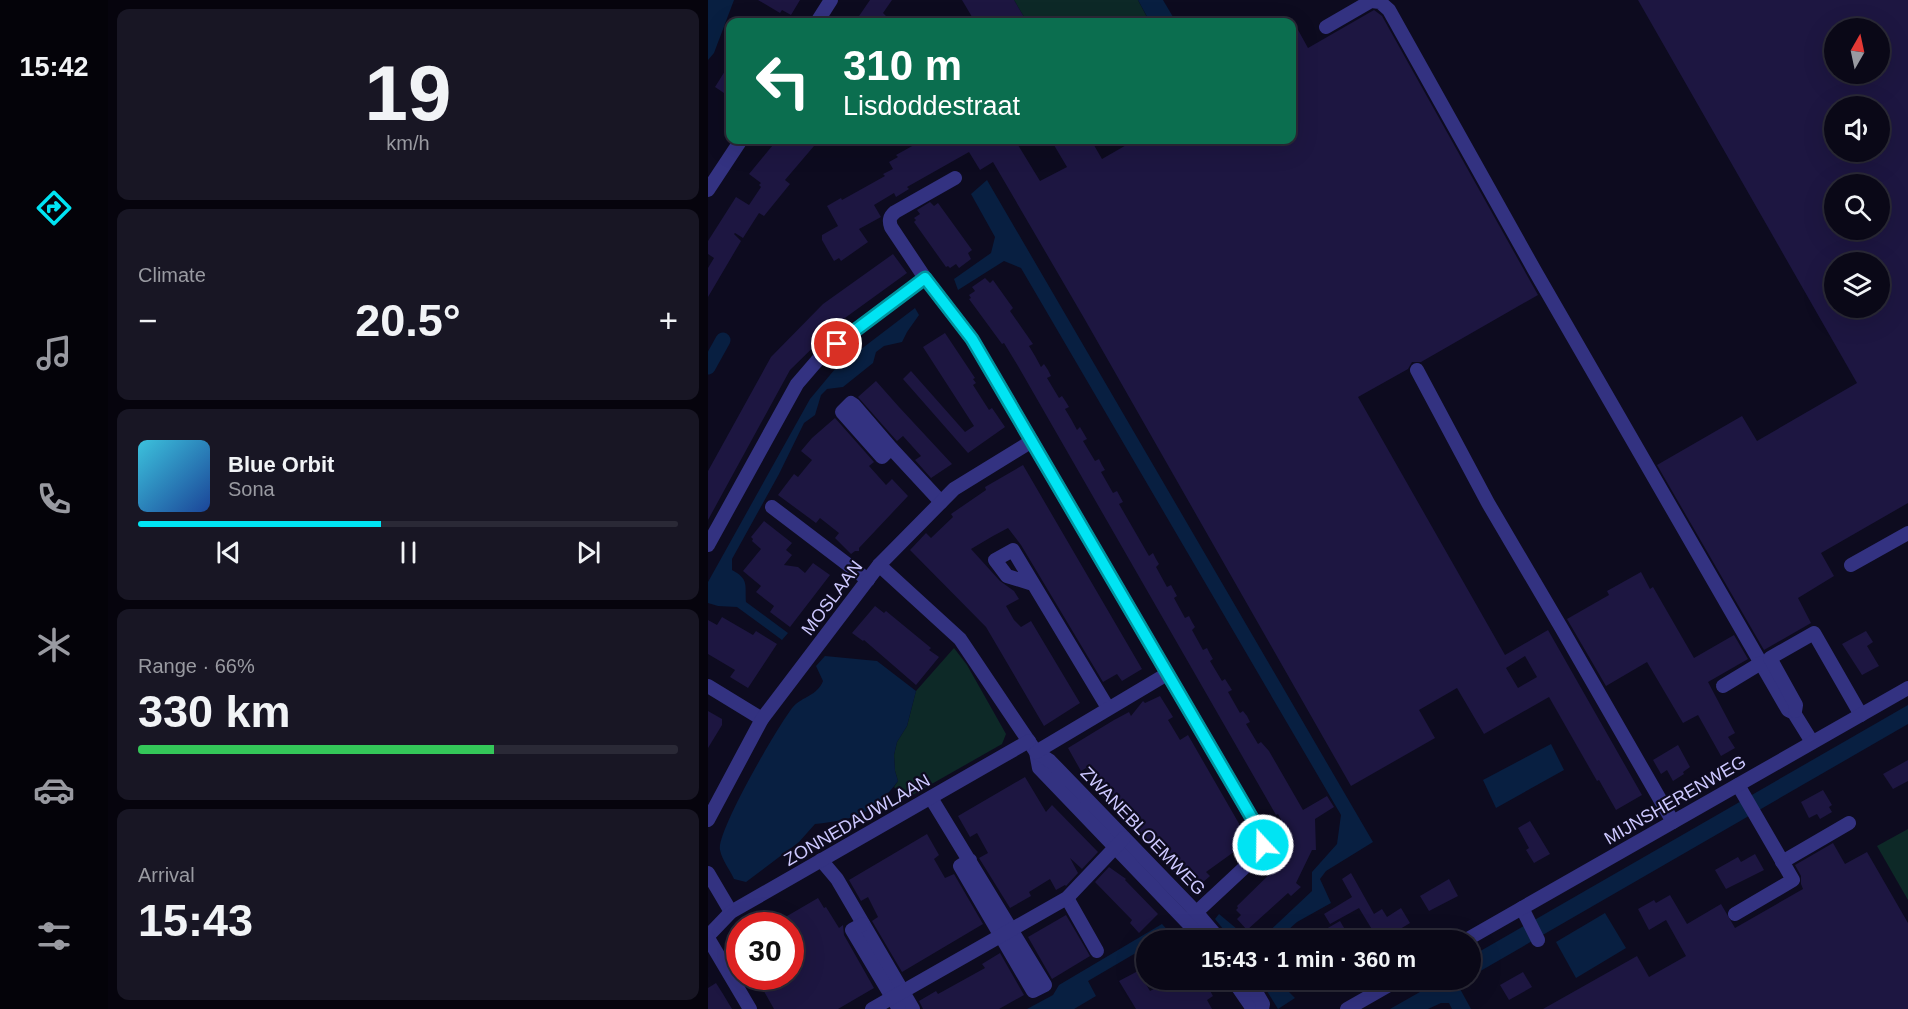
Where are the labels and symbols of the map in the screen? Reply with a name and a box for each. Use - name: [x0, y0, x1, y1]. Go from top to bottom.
- north arrow: [1824, 18, 1890, 84]
- pin: [811, 318, 862, 369]
- street label: MOSLAAN: [798, 557, 866, 639]
- street label: MIJNSHERENWEG: [1601, 751, 1749, 849]
- street label: ZWANEBLOEMWEG: [1077, 763, 1209, 899]
- street label: ZONNEDAUWLAAN: [781, 770, 933, 870]
- position arrow: [1231, 813, 1295, 877]
- speed limit sign: 30: [726, 912, 804, 990]

